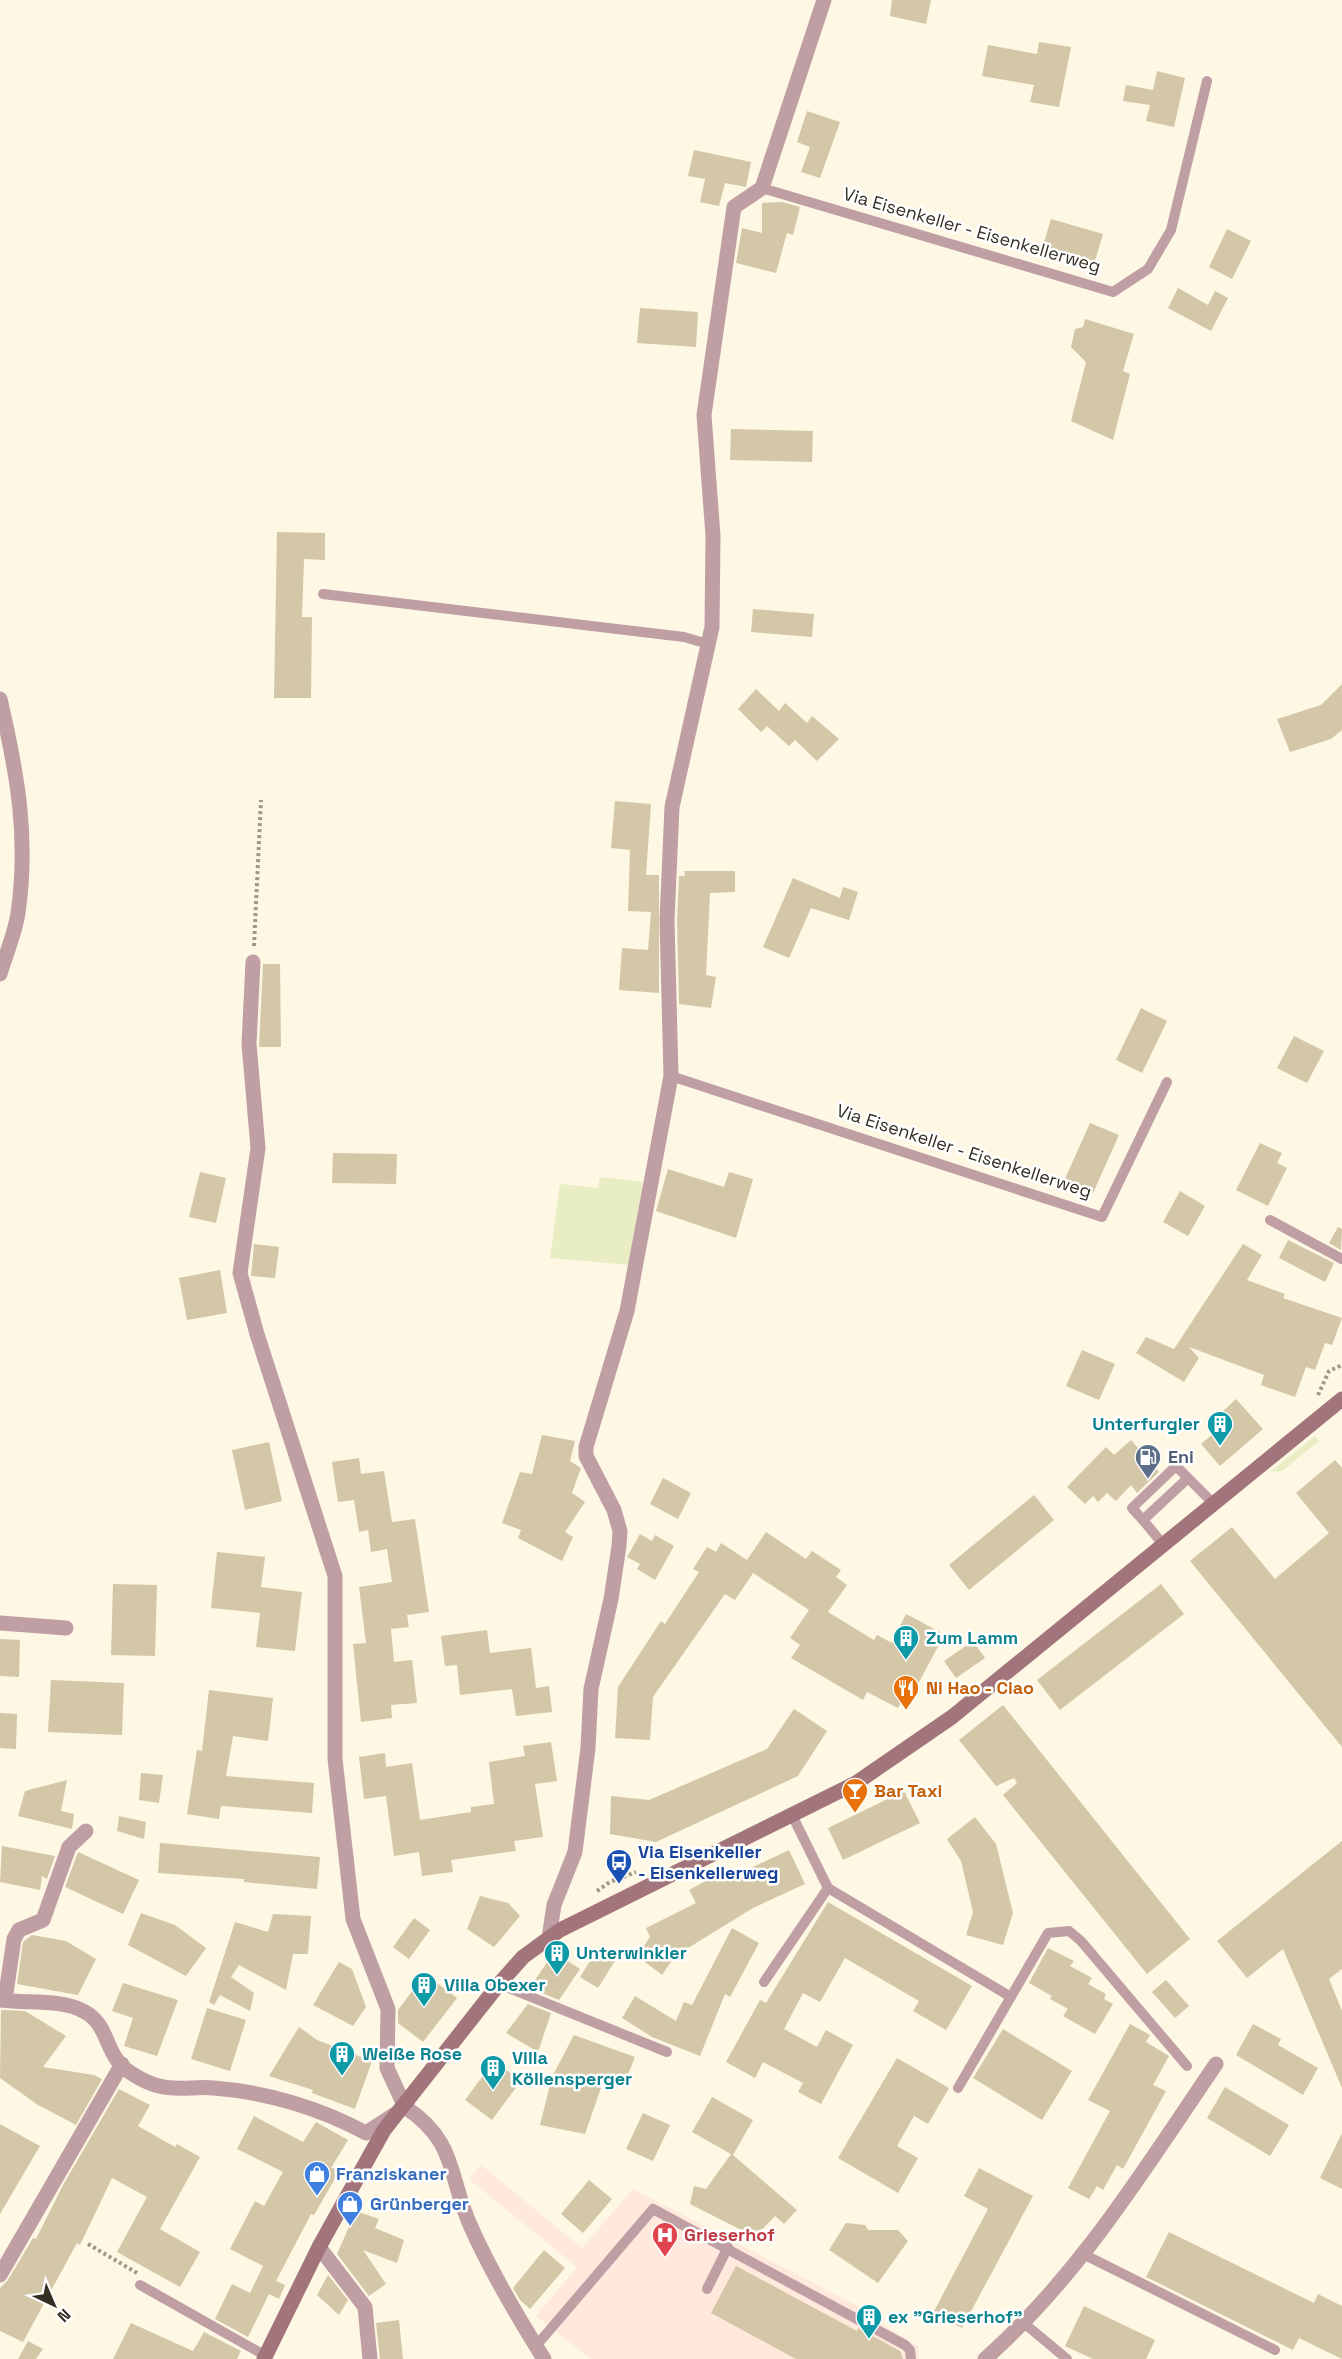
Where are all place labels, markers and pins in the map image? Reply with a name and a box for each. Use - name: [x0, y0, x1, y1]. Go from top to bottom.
- building icon: Unterfurgler: [1205, 1409, 1235, 1447]
- place label: Unterfurgler: [1092, 1412, 1200, 1435]
- fuel station icon: Eni: [1133, 1442, 1163, 1480]
- place label: Eni: [1168, 1445, 1194, 1468]
- building icon: Zum Lamm: [891, 1623, 921, 1661]
- place label: Zum Lamm: [926, 1626, 1018, 1649]
- restaurant icon: Ni Hao - Ciao: [891, 1673, 921, 1711]
- place label: Ni Hao - Ciao: [926, 1676, 1034, 1699]
- bar icon: Bar Taxi: [840, 1776, 870, 1814]
- place label: Bar Taxi: [874, 1779, 942, 1802]
- place label: Via Eisenkeller - Eisenkellerweg: [638, 1840, 779, 1884]
- bus stop icon: Via Eisenkeller - Eisenkellerweg: [604, 1847, 634, 1885]
- building icon: Unterwinkler: [542, 1938, 572, 1976]
- place label: Unterwinkler: [576, 1941, 687, 1964]
- building icon: Villa Obexer: [409, 1970, 439, 2008]
- place label: Villa Obexer: [444, 1973, 546, 1996]
- building icon: Weiße Rose: [327, 2039, 357, 2077]
- place label: Weiße Rose: [362, 2042, 462, 2065]
- place label: Villa Köllensperger: [512, 2046, 632, 2090]
- building icon: Villa Köllensperger: [478, 2053, 508, 2091]
- shop icon: Franziskaner: [302, 2159, 332, 2197]
- place label: Franziskaner: [336, 2162, 447, 2185]
- shop icon: Grünberger: [335, 2189, 365, 2227]
- place label: Grünberger: [370, 2192, 469, 2215]
- hospital icon: Grieserhof: [650, 2220, 680, 2258]
- place label: Grieserhof: [684, 2223, 775, 2246]
- building icon: ex "Grieserhof": [854, 2302, 884, 2340]
- place label: ex "Grieserhof": [888, 2305, 1023, 2328]

